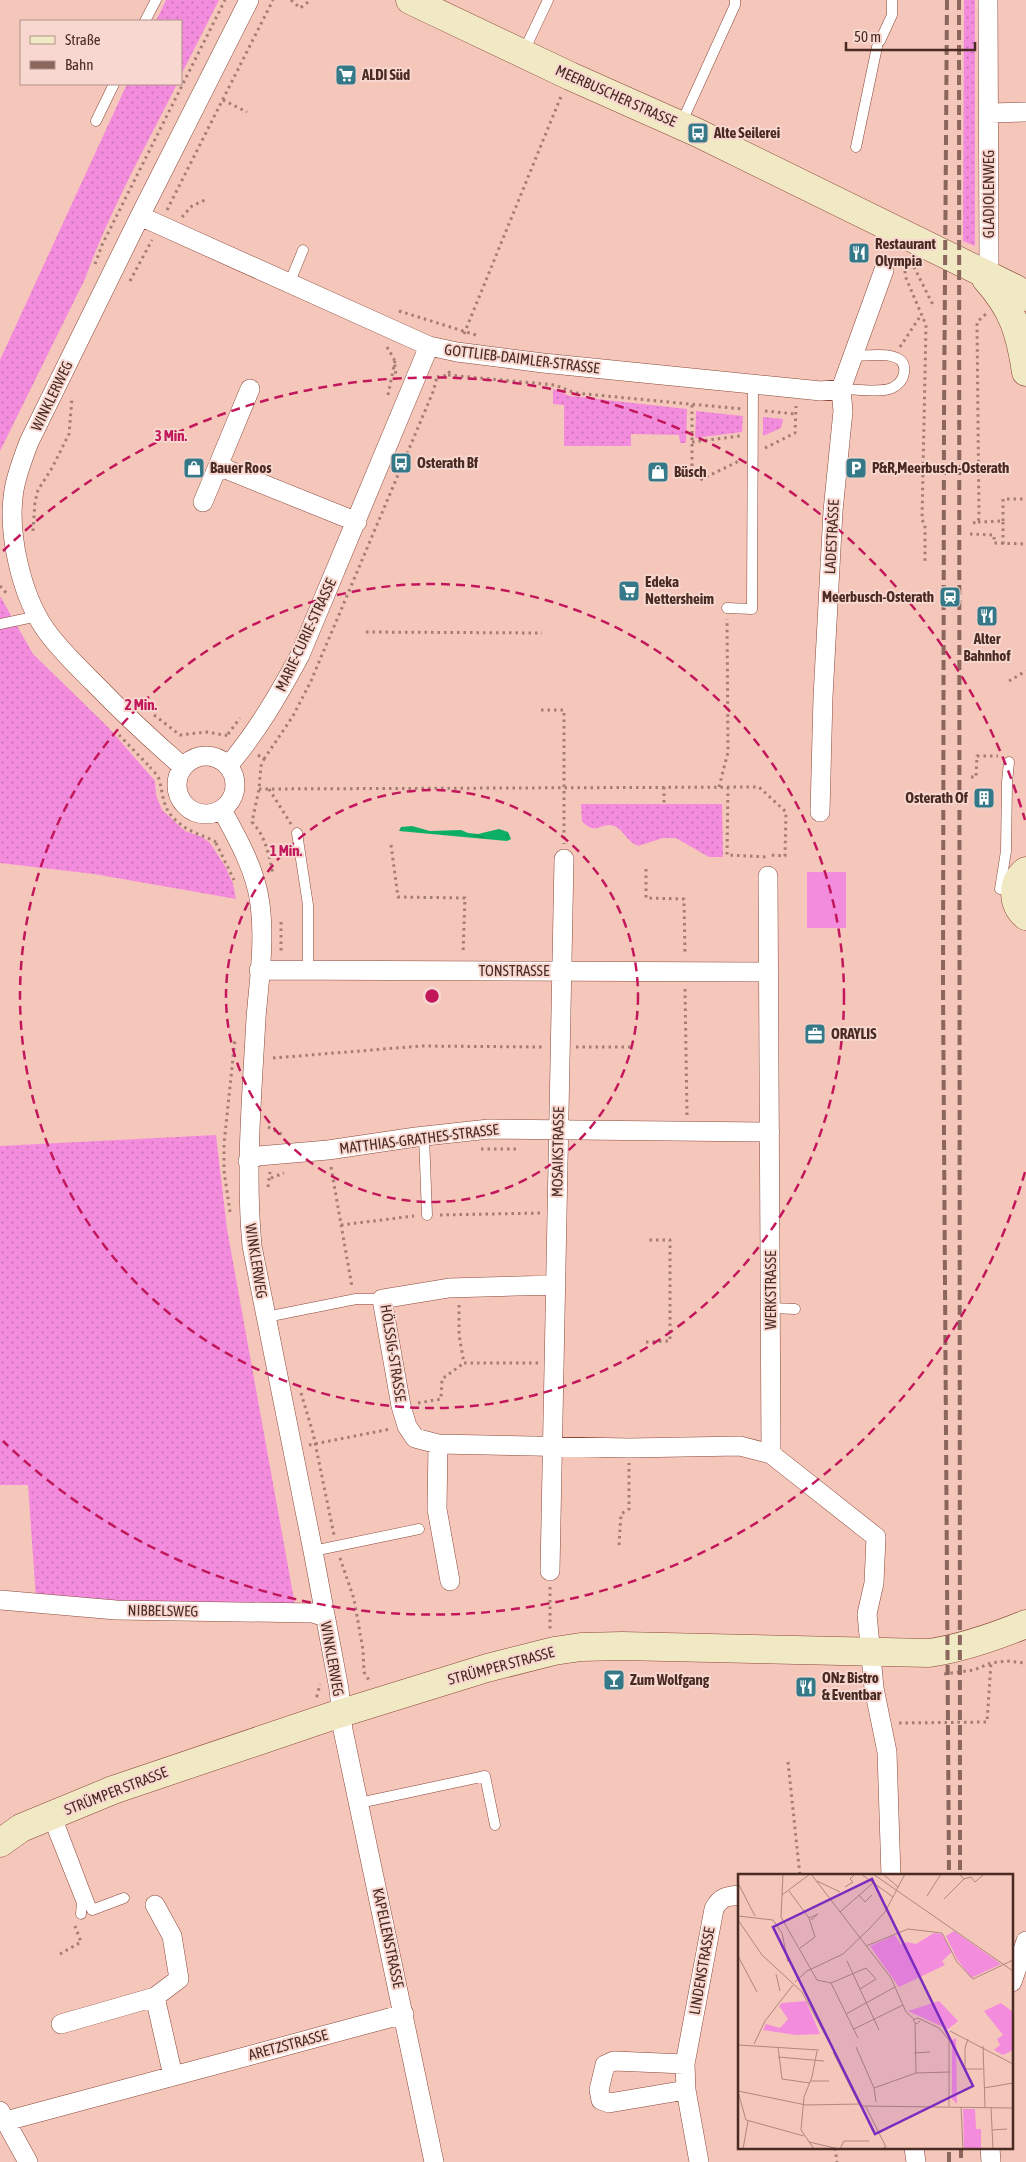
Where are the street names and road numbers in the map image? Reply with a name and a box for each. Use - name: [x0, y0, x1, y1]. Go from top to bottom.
- street label: MEERBUSCHER STRASSE: [553, 61, 680, 130]
- street label: GLADIOLENWEG: [980, 150, 997, 238]
- street label: GOTTLIEB-DAIMLER-STRASSE: [443, 341, 601, 377]
- street label: WINKLERWEG: [27, 358, 76, 434]
- street label: LADESTRASSE: [821, 499, 842, 575]
- street label: MARIE-CURIE-STRASSE: [272, 575, 339, 694]
- street label: TONSTRASSE: [479, 962, 550, 979]
- street label: MOSAIKSTRASSE: [548, 1106, 567, 1197]
- street label: MATTHIAS-GRATHES-STRASSE: [338, 1120, 500, 1157]
- street label: WINKLERWEG: [242, 1222, 271, 1300]
- street label: WERKSTRASSE: [762, 1250, 779, 1329]
- street label: HÖLSSIG-STRASSE: [377, 1303, 410, 1403]
- street label: NIBBELSWEG: [128, 1601, 199, 1620]
- street label: WINKLERWEG: [318, 1620, 347, 1698]
- street label: STRÜMPER STRASSE: [446, 1643, 556, 1688]
- street label: STRÜMPER STRASSE: [62, 1763, 170, 1818]
- street label: KAPELLENSTRASSE: [370, 1886, 408, 1990]
- street label: LINDENSTRASSE: [685, 1925, 718, 2016]
- street label: ARETZSTRASSE: [246, 2026, 330, 2063]

